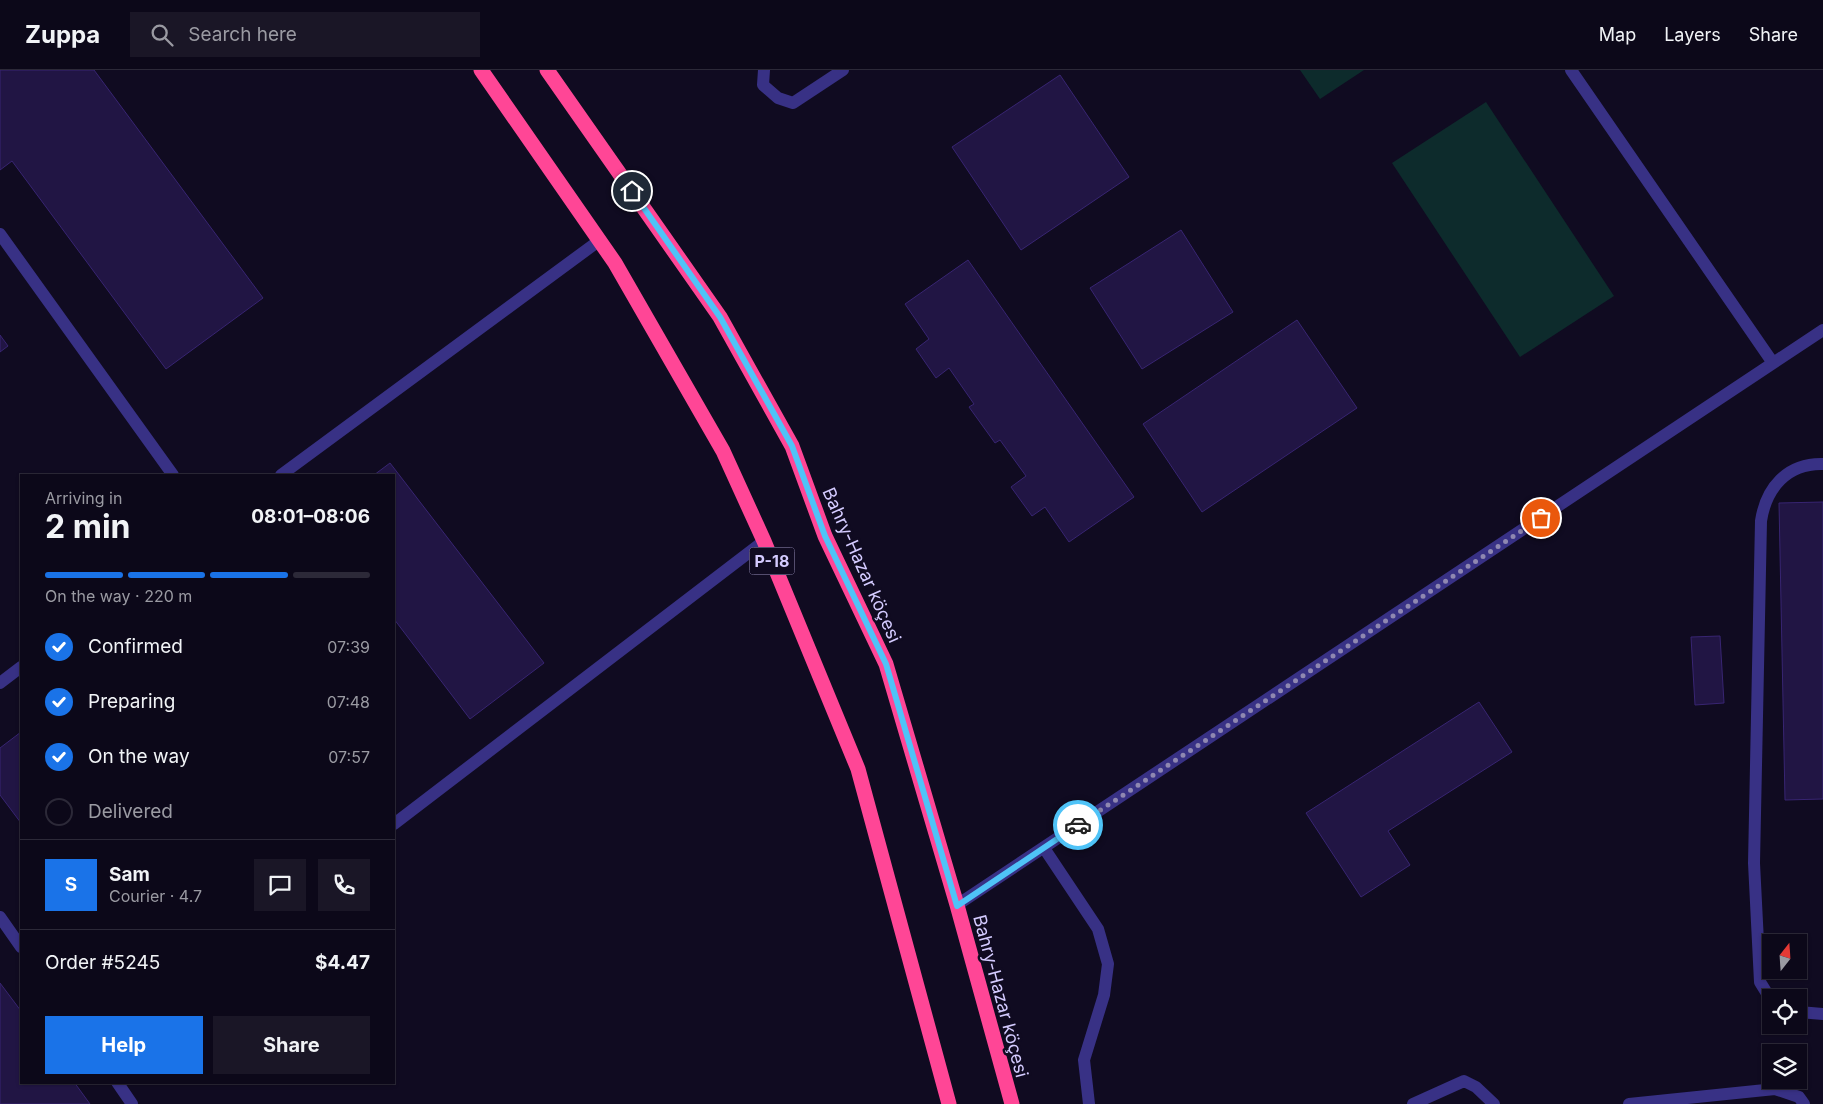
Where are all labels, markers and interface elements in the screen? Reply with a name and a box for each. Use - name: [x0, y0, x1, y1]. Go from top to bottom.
- search box: [130, 12, 480, 57]
- text: Zuppa: [25, 20, 100, 49]
- icon: search: [148, 21, 176, 49]
- text: Search here: [188, 23, 297, 46]
- text: Map: [1599, 24, 1636, 45]
- text: Layers: [1664, 24, 1721, 45]
- text: Share: [1749, 24, 1798, 45]
- pin: [611, 170, 653, 212]
- icon: home: [618, 177, 646, 205]
- street label: Bahry-Hazar köçesi: [818, 484, 906, 646]
- text: Arriving in: [45, 488, 122, 508]
- pin: [1520, 497, 1562, 539]
- icon: bag: [1527, 504, 1555, 532]
- text: 08:01–08:06: [251, 505, 370, 528]
- text: 2 min: [45, 507, 131, 546]
- road number: P-18: [750, 548, 794, 574]
- text: On the way · 220 m: [45, 586, 192, 606]
- icon: check: [45, 633, 73, 661]
- text: Confirmed: [88, 635, 183, 658]
- text: 07:39: [327, 637, 370, 657]
- icon: check: [45, 688, 73, 716]
- text: Preparing: [88, 690, 175, 713]
- text: 07:48: [327, 692, 370, 712]
- icon: check: [45, 743, 73, 771]
- text: On the way: [88, 745, 190, 768]
- text: 07:57: [328, 747, 370, 767]
- text: Delivered: [88, 800, 173, 823]
- courier: [1053, 800, 1103, 850]
- icon: car: [1064, 811, 1092, 839]
- button: chat: [254, 859, 306, 911]
- button: phone: [318, 859, 370, 911]
- text: Sam: [109, 863, 150, 886]
- text: S: [65, 873, 77, 896]
- text: Courier · 4.7: [109, 886, 202, 906]
- street label: Bahry-Hazar köçesi: [969, 912, 1033, 1080]
- north arrow: [1762, 934, 1808, 979]
- map controls: [1762, 934, 1807, 1089]
- text: Order #5245: [45, 951, 160, 974]
- text: $4.47: [315, 951, 370, 974]
- button: locate: [1762, 989, 1807, 1034]
- button: Help: [45, 1016, 203, 1074]
- button: Share: [213, 1016, 370, 1074]
- button: layers: [1762, 1044, 1807, 1089]

